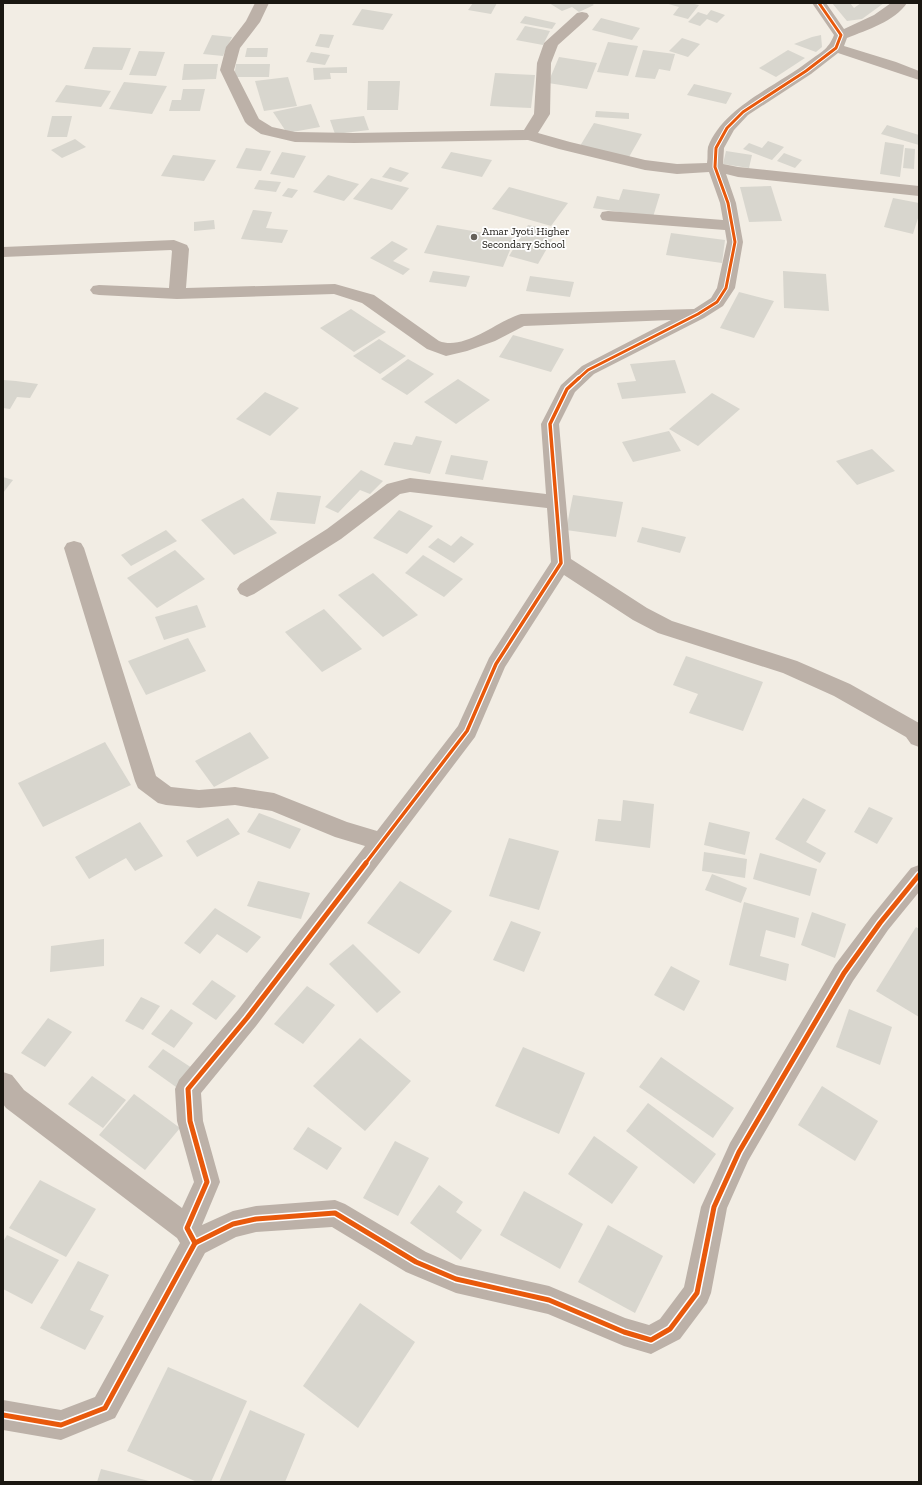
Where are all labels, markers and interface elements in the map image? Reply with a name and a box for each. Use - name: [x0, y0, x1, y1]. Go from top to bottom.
- place label: Amar Jyoti Higher Secondary School: [482, 225, 570, 251]
- marker: Amar Jyoti Higher Secondary School: [469, 232, 479, 242]

